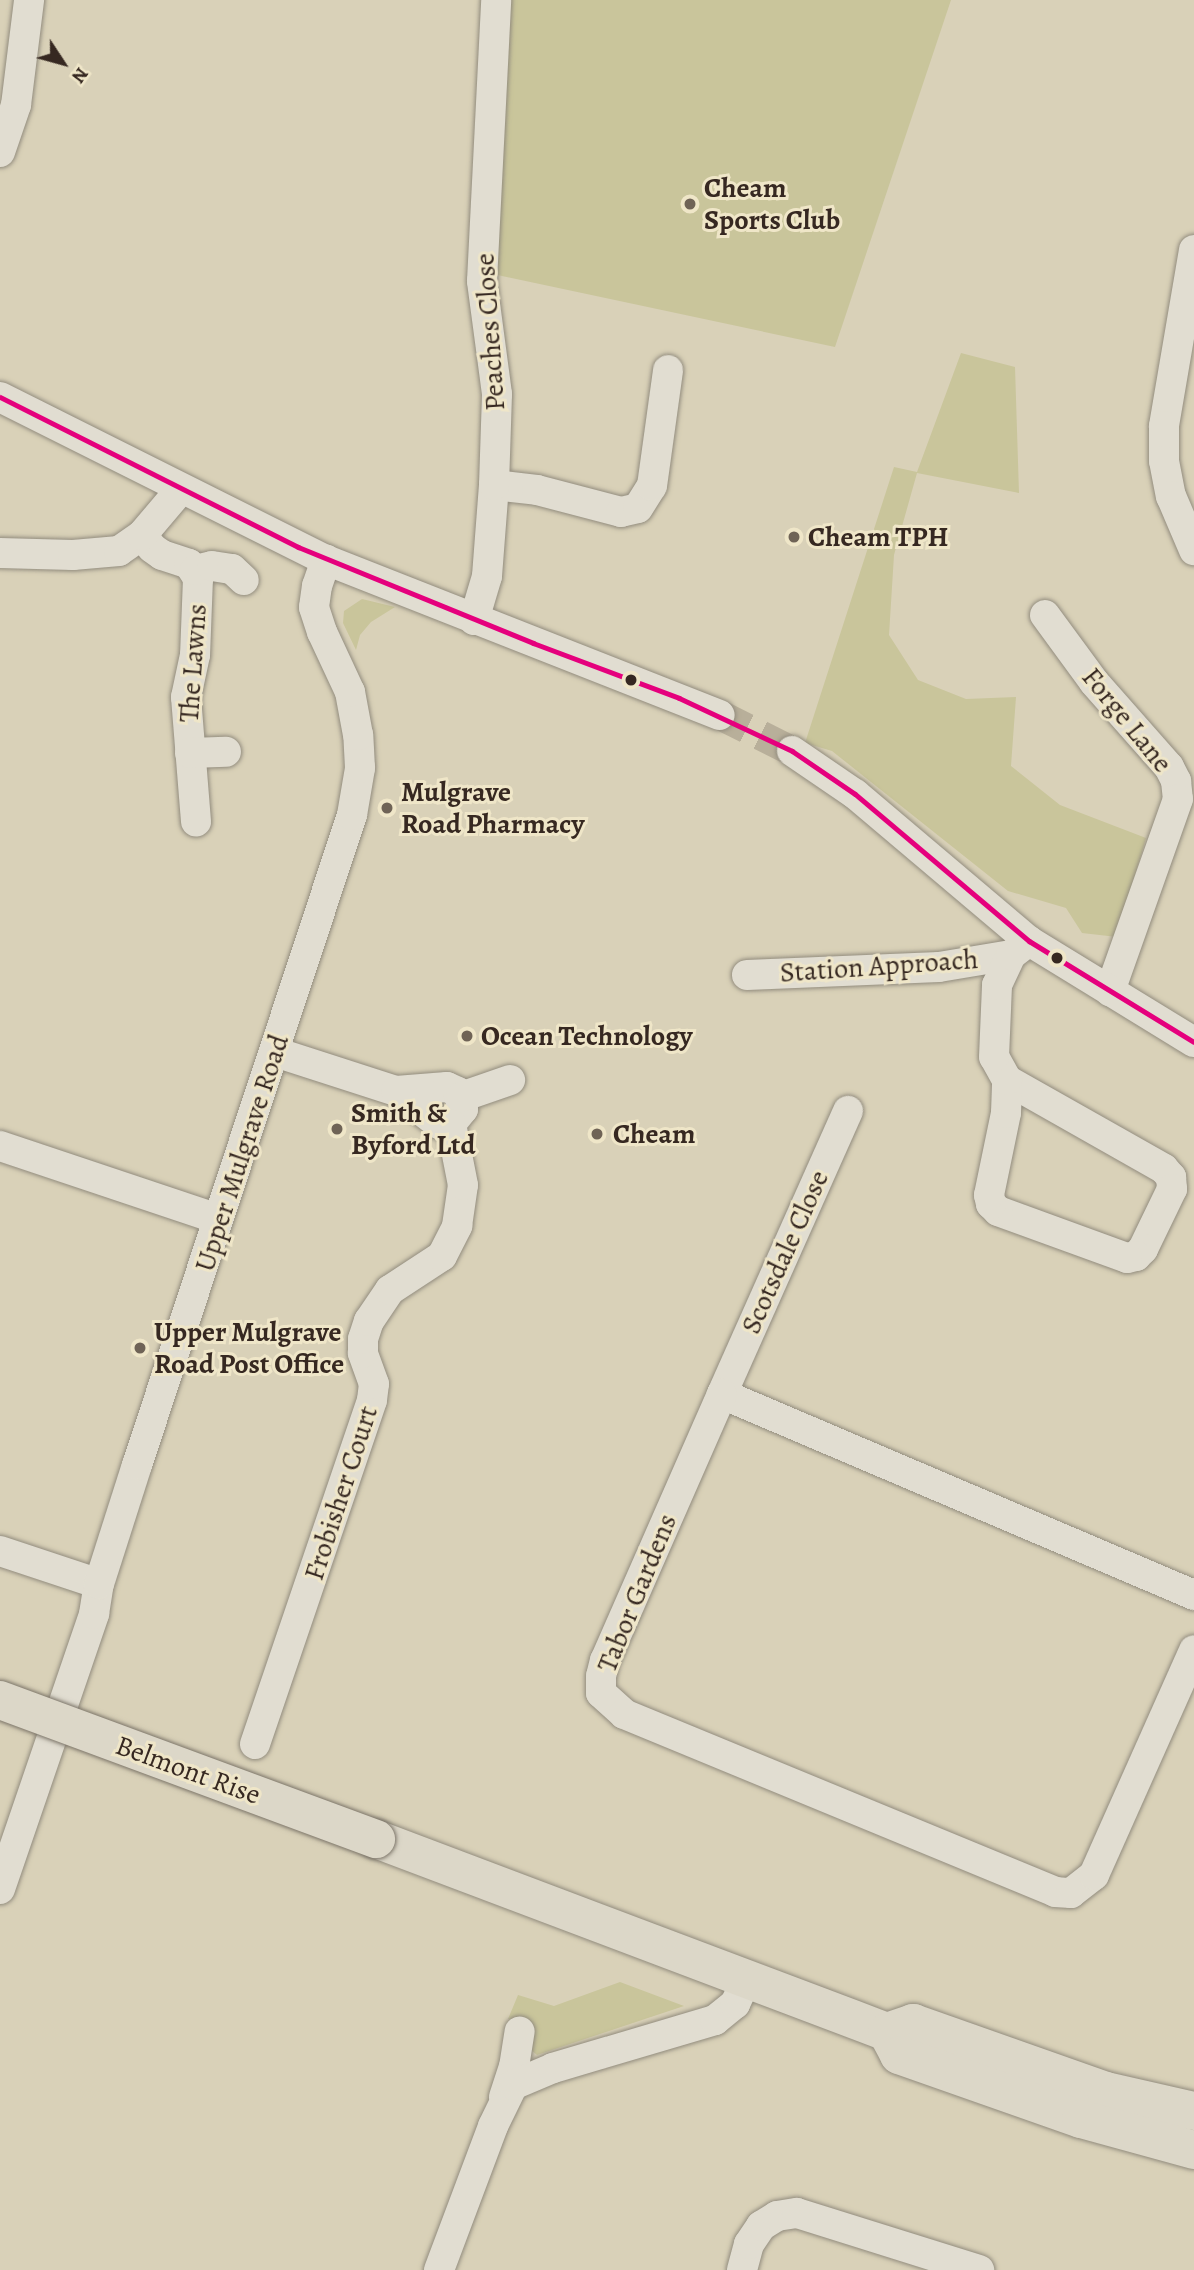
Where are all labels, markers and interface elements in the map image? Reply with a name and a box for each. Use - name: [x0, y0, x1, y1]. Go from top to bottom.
- north arrow: [28, 28, 98, 98]
- text: N: [65, 62, 95, 89]
- place label: Cheam Sports Club: [704, 171, 840, 237]
- marker: Cheam Sports Club: [682, 196, 698, 212]
- street label: Peaches Close: [468, 252, 512, 412]
- place label: Cheam TPH: [808, 520, 948, 554]
- marker: Cheam TPH: [786, 529, 802, 545]
- street label: The Lawns: [172, 603, 214, 723]
- street label: Forge Lane: [1075, 661, 1179, 779]
- unlabelled marker: [624, 673, 638, 687]
- place label: Mulgrave Road Pharmacy: [401, 775, 584, 841]
- marker: Mulgrave Road Pharmacy: [379, 800, 395, 816]
- street label: Station Approach: [779, 942, 979, 990]
- unlabelled marker: [1050, 951, 1064, 965]
- place label: Ocean Technology: [481, 1019, 692, 1053]
- marker: Ocean Technology: [459, 1028, 475, 1044]
- street label: Upper Mulgrave Road: [188, 1030, 296, 1276]
- place label: Smith & Byford Ltd: [351, 1096, 475, 1162]
- place label: Cheam: [613, 1117, 696, 1151]
- marker: Smith & Byford Ltd: [329, 1121, 345, 1137]
- marker: Cheam: [587, 1124, 607, 1144]
- street label: Scotsdale Close: [734, 1165, 836, 1339]
- place label: Upper Mulgrave Road Post Office: [154, 1315, 344, 1381]
- marker: Upper Mulgrave Road Post Office: [132, 1340, 148, 1356]
- street label: Frobisher Court: [297, 1402, 385, 1584]
- street label: Tabor Gardens: [590, 1509, 684, 1677]
- street label: Belmont Rise: [111, 1728, 265, 1812]

